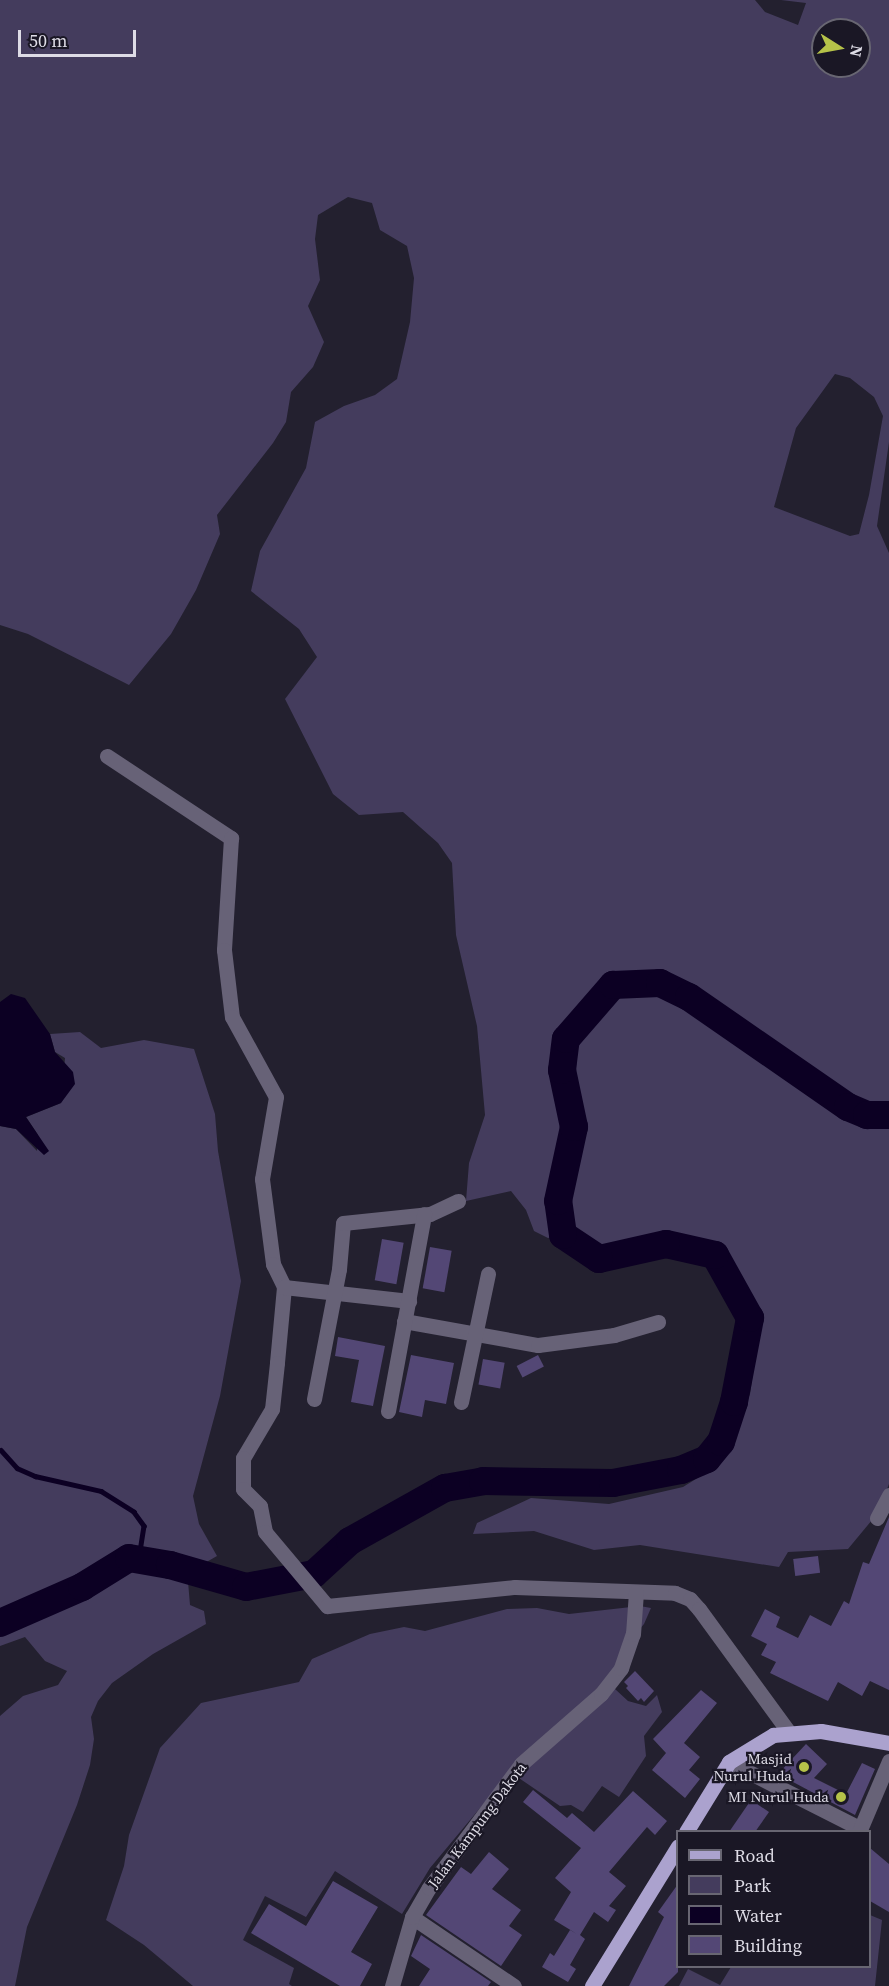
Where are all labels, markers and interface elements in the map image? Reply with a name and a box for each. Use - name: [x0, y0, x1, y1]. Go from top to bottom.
- scale bar: [21, 18, 140, 56]
- north arrow: [811, 18, 871, 78]
- text: 50 m: [29, 28, 67, 53]
- text: N: [845, 43, 869, 59]
- place label: Masjid Nurul Huda: [713, 1749, 792, 1784]
- street label: Jalan Kampung Dakota: [424, 1759, 530, 1891]
- marker: Masjid Nurul Huda: [797, 1760, 811, 1774]
- place label: MI Nurul Huda: [728, 1788, 829, 1806]
- marker: MI Nurul Huda: [834, 1790, 848, 1804]
- legend: [676, 1830, 871, 1968]
- text: Road: [734, 1843, 775, 1868]
- text: Park: [734, 1873, 771, 1898]
- text: Water: [734, 1903, 782, 1928]
- text: Building: [734, 1933, 802, 1958]

